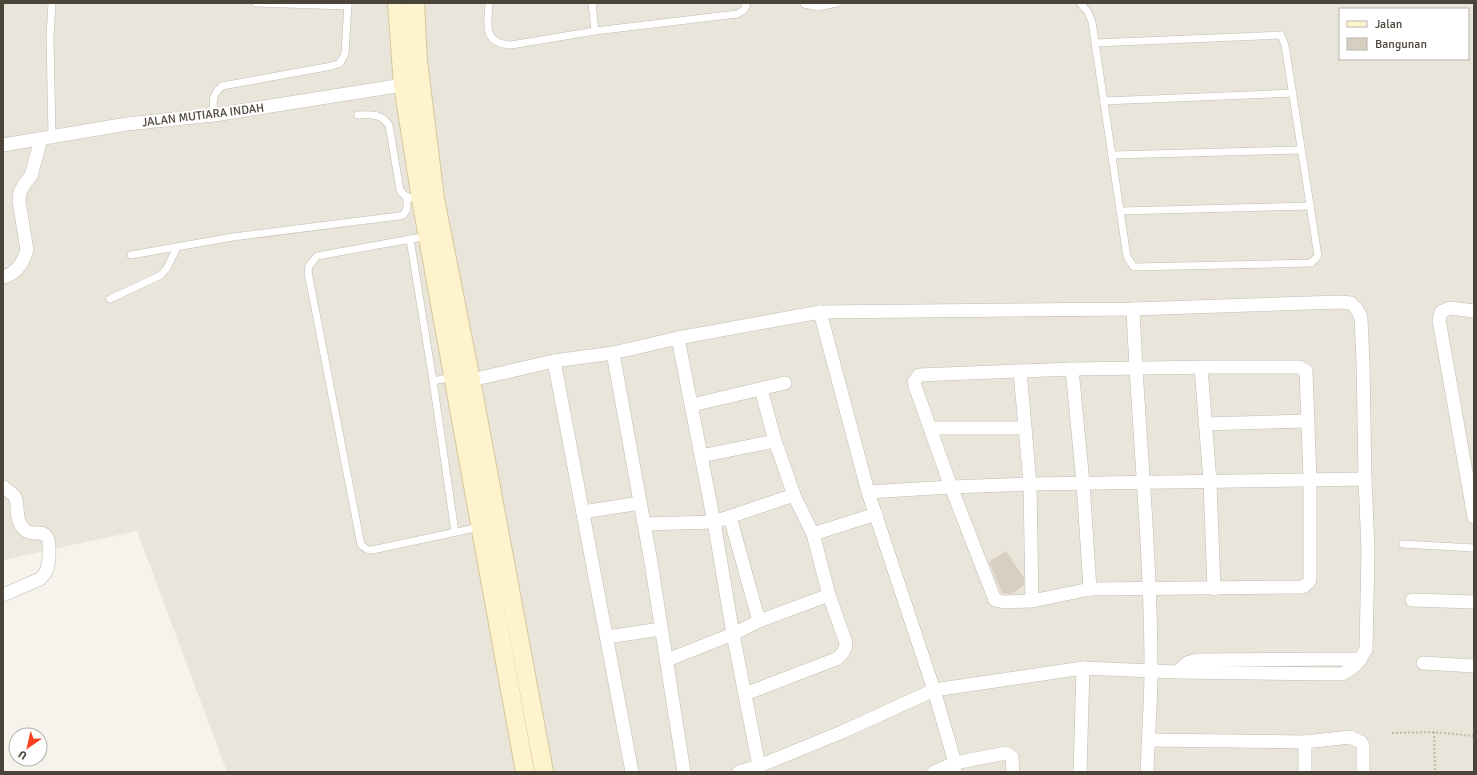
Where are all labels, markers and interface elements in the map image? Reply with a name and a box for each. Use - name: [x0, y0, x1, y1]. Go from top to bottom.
- legend: [1339, 8, 1469, 60]
- text: Jalan: [1375, 17, 1402, 32]
- text: Bangunan: [1375, 37, 1427, 52]
- street label: JALAN MUTIARA INDAH: [141, 101, 265, 130]
- north arrow: [8, 727, 48, 767]
- text: U: [16, 747, 29, 762]

